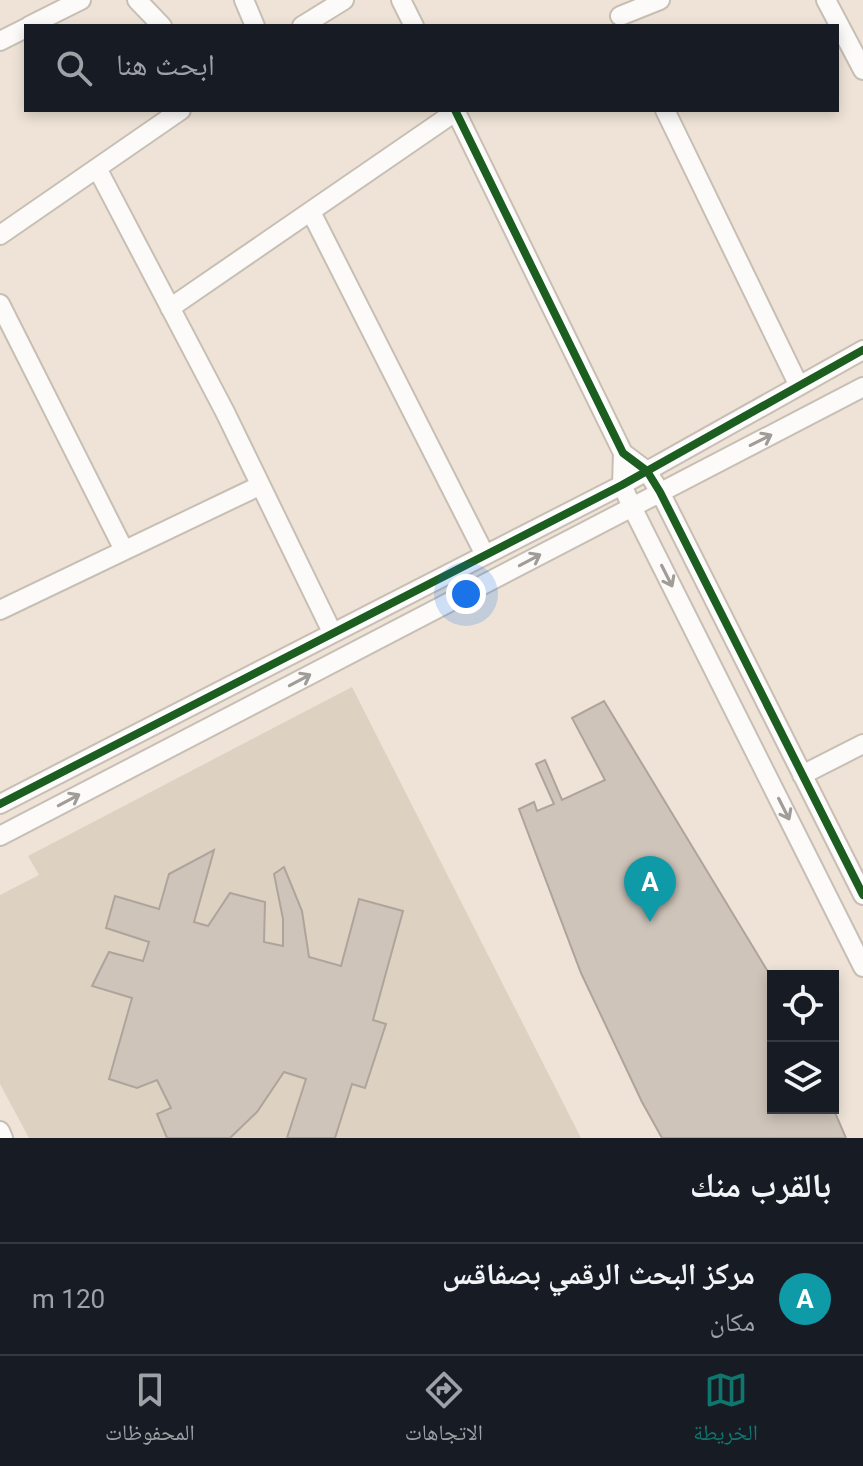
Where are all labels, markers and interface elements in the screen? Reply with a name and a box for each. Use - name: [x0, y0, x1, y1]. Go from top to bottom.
- search box: [24, 24, 839, 112]
- icon: search: [52, 46, 96, 90]
- text: ابحث هنا: [116, 47, 215, 82]
- one-way arrow: [748, 431, 772, 447]
- one-way arrow: [518, 551, 542, 567]
- one-way arrow: [660, 564, 675, 588]
- your location: [446, 574, 486, 614]
- one-way arrow: [287, 672, 311, 688]
- one-way arrow: [57, 792, 81, 808]
- one-way arrow: [776, 796, 792, 820]
- pin: A: [624, 856, 676, 922]
- map controls: [767, 970, 839, 1114]
- button: locate: [767, 970, 839, 1042]
- button: layers: [767, 1042, 839, 1114]
- text: بالقرب منك: [690, 1165, 831, 1205]
- text: مركز البحث الرقمي بصفاقس: [442, 1256, 755, 1291]
- text: 120 m: [32, 1284, 105, 1314]
- text: A: [796, 1284, 814, 1314]
- text: مكان: [709, 1307, 755, 1337]
- tab: المحفوظات: [105, 1368, 195, 1454]
- tab: الاتجاهات: [405, 1368, 483, 1454]
- tab: الخريطة: [693, 1368, 758, 1454]

